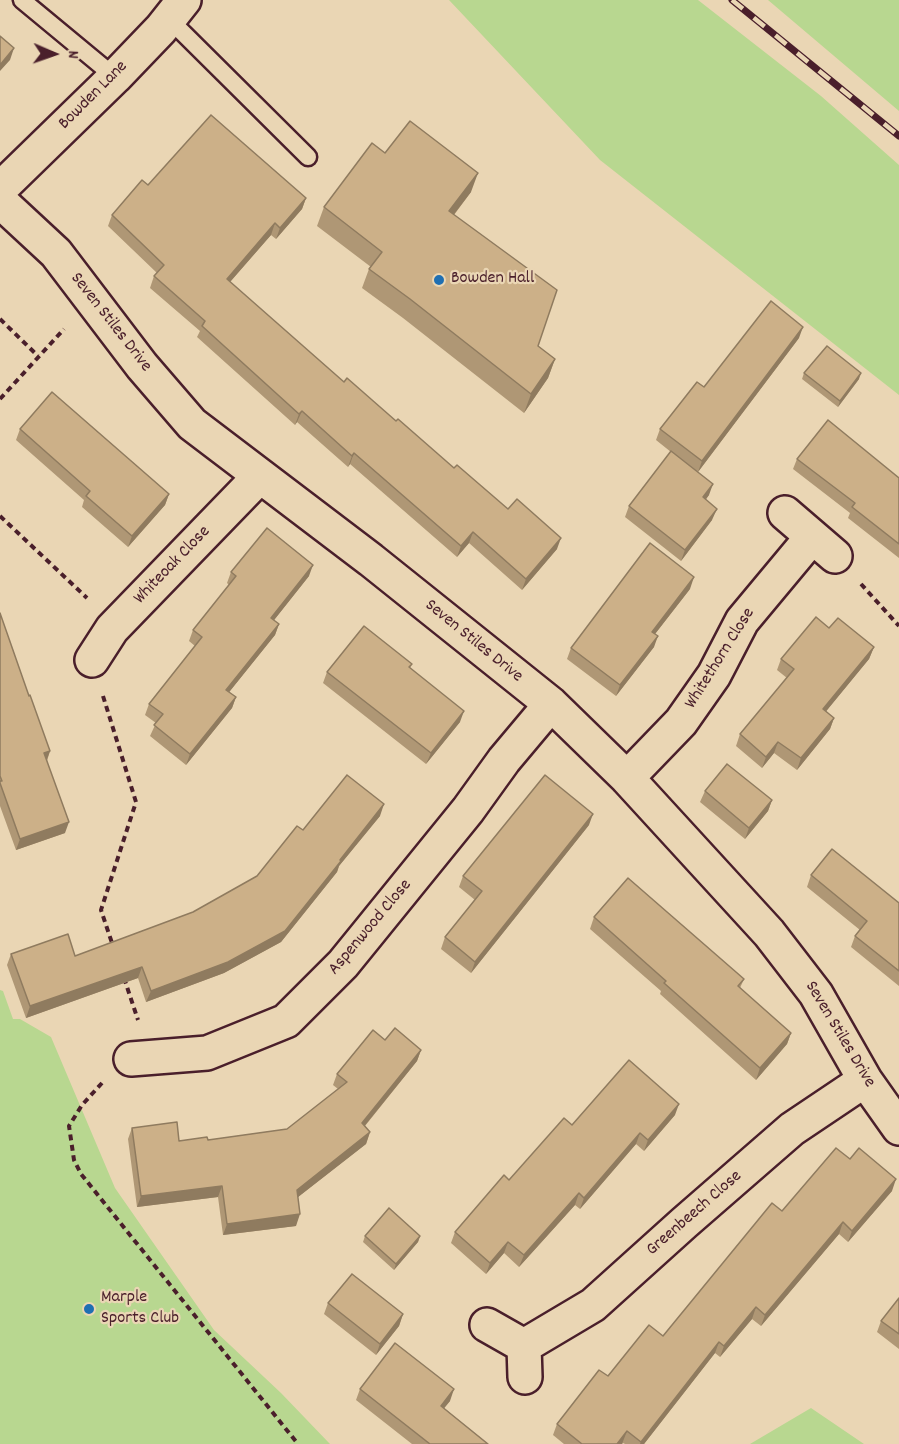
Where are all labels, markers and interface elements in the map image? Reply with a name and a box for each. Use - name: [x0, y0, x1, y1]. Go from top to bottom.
- north arrow: [24, 24, 84, 84]
- text: N: [61, 50, 84, 59]
- street label: Bowden Lane: [55, 57, 133, 135]
- street label: Seven Stiles Drive: [64, 269, 156, 377]
- place label: Bowden Hall: [451, 269, 534, 291]
- marker: Bowden Hall: [432, 273, 446, 287]
- street label: Whiteoak Close: [130, 522, 216, 610]
- street label: Seven Stiles Drive: [420, 596, 526, 688]
- street label: Whitethorn Close: [681, 604, 761, 714]
- street label: Aspenwood Close: [325, 876, 417, 980]
- street label: Seven Stiles Drive: [799, 978, 879, 1092]
- street label: Greenbeech Close: [643, 1167, 747, 1261]
- place label: Marple Sports Club: [101, 1288, 179, 1330]
- marker: Marple Sports Club: [82, 1302, 96, 1316]

